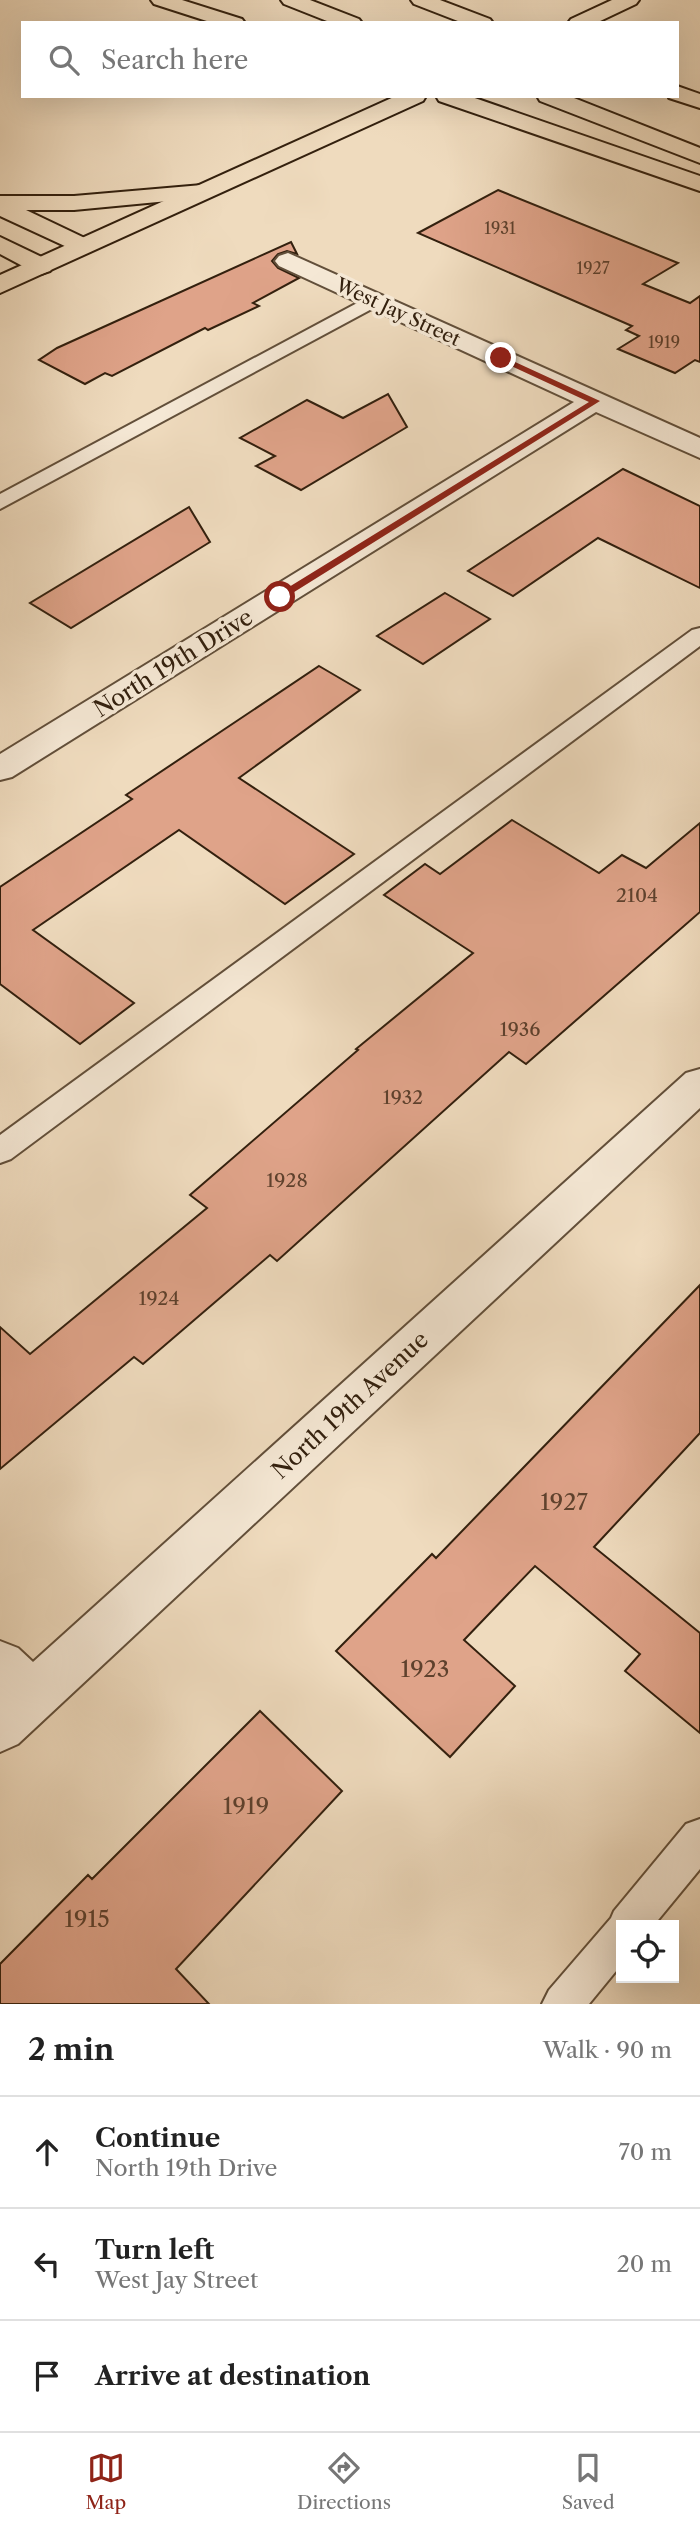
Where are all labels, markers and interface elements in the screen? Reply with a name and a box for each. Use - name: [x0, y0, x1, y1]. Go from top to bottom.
- search box: [21, 21, 679, 98]
- icon: search: [45, 41, 83, 79]
- text: Search here: [101, 44, 248, 76]
- house number: 1931: [484, 218, 516, 238]
- house number: 1927: [576, 258, 610, 278]
- street label: West Jay Street: [331, 273, 464, 351]
- house number: 1919: [648, 332, 680, 352]
- route end: [485, 342, 516, 373]
- route start: [264, 581, 295, 612]
- street label: North 19th Drive: [88, 603, 258, 723]
- house number: 2104: [616, 884, 658, 907]
- house number: 1936: [500, 1018, 540, 1041]
- house number: 1932: [383, 1086, 423, 1109]
- house number: 1928: [266, 1169, 308, 1192]
- house number: 1924: [138, 1287, 180, 1310]
- street label: North 19th Avenue: [266, 1325, 434, 1485]
- house number: 1927: [540, 1488, 589, 1516]
- house number: 1923: [400, 1655, 450, 1683]
- house number: 1919: [223, 1792, 269, 1820]
- house number: 1915: [64, 1905, 110, 1933]
- map controls: [616, 1920, 679, 1983]
- button: locate: [616, 1920, 679, 1983]
- text: 2 min: [28, 2031, 114, 2068]
- text: Walk · 90 m: [543, 2036, 672, 2064]
- text: Continue: [95, 2122, 220, 2154]
- icon: ahead: [28, 2133, 66, 2171]
- text: 70 m: [619, 2138, 672, 2166]
- text: North 19th Drive: [95, 2154, 277, 2182]
- text: Turn left: [95, 2234, 214, 2266]
- icon: left: [28, 2245, 66, 2283]
- text: 20 m: [617, 2250, 672, 2278]
- text: West Jay Street: [95, 2266, 258, 2294]
- icon: arrive: [28, 2357, 66, 2395]
- text: Arrive at destination: [95, 2360, 370, 2392]
- tab: Map: [85, 2449, 126, 2514]
- tab: Directions: [297, 2449, 391, 2514]
- tab: Saved: [562, 2449, 615, 2514]

